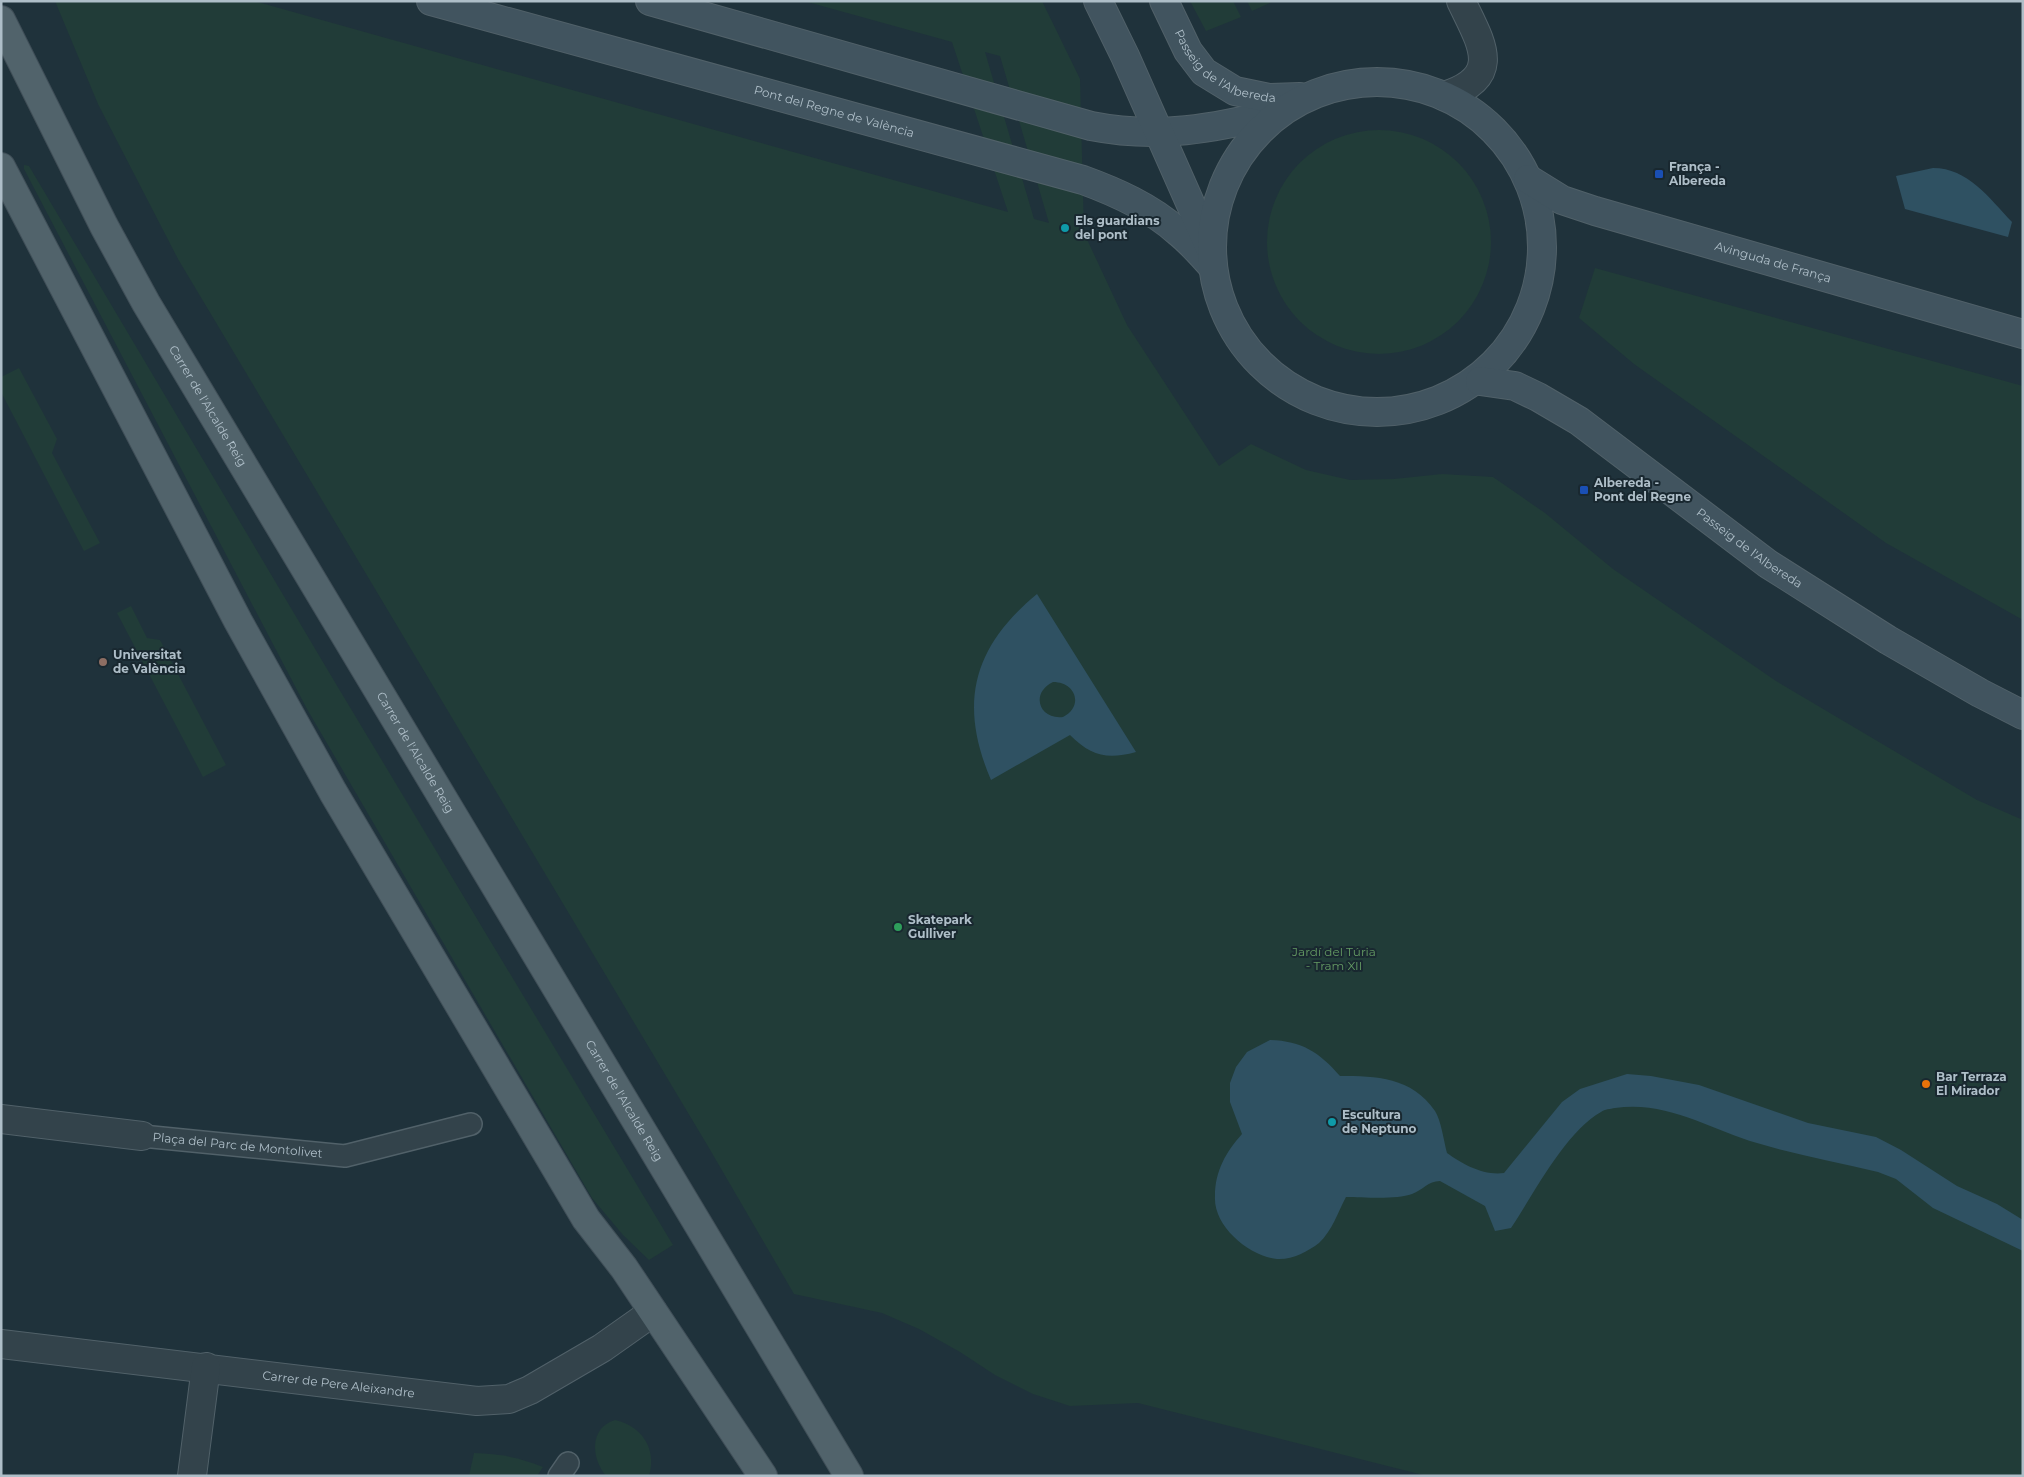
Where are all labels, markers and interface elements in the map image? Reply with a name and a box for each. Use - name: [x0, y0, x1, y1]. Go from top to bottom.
- street label: Passeig de l'Albereda: [1172, 27, 1276, 105]
- street label: Pont del Regne de València: [752, 82, 916, 140]
- place label: França - Albereda: [1668, 159, 1726, 188]
- marker: França - Albereda: [1653, 168, 1665, 180]
- place label: Els guardians del pont: [1075, 213, 1160, 242]
- marker: Els guardians del pont: [1059, 222, 1071, 234]
- street label: Avinguda de França: [1713, 238, 1833, 286]
- street label: Carrer de l'Alcalde Reig: [166, 342, 250, 469]
- place label: Albereda - Pont del Regne: [1593, 475, 1691, 504]
- marker: Albereda - Pont del Regne: [1578, 484, 1590, 496]
- street label: Passeig de l'Albereda: [1694, 505, 1805, 591]
- place label: Universitat de València: [113, 647, 186, 676]
- marker: Universitat de València: [97, 656, 109, 668]
- street label: Carrer de l'Alcalde Reig: [374, 689, 458, 816]
- place label: Skatepark Gulliver: [908, 912, 972, 941]
- marker: Skatepark Gulliver: [892, 921, 904, 933]
- park label: Jardí del Túria - Tram XII: [1291, 944, 1376, 973]
- street label: Carrer de l'Alcalde Reig: [582, 1037, 667, 1164]
- place label: Bar Terraza El Mirador: [1936, 1069, 2007, 1098]
- marker: Bar Terraza El Mirador: [1920, 1078, 1932, 1090]
- place label: Escultura de Neptuno: [1342, 1107, 1417, 1136]
- marker: Escultura de Neptuno: [1326, 1116, 1338, 1128]
- street label: Plaça del Parc de Montolivet: [152, 1129, 323, 1161]
- street label: Carrer de Pere Aleixandre: [262, 1367, 416, 1400]

